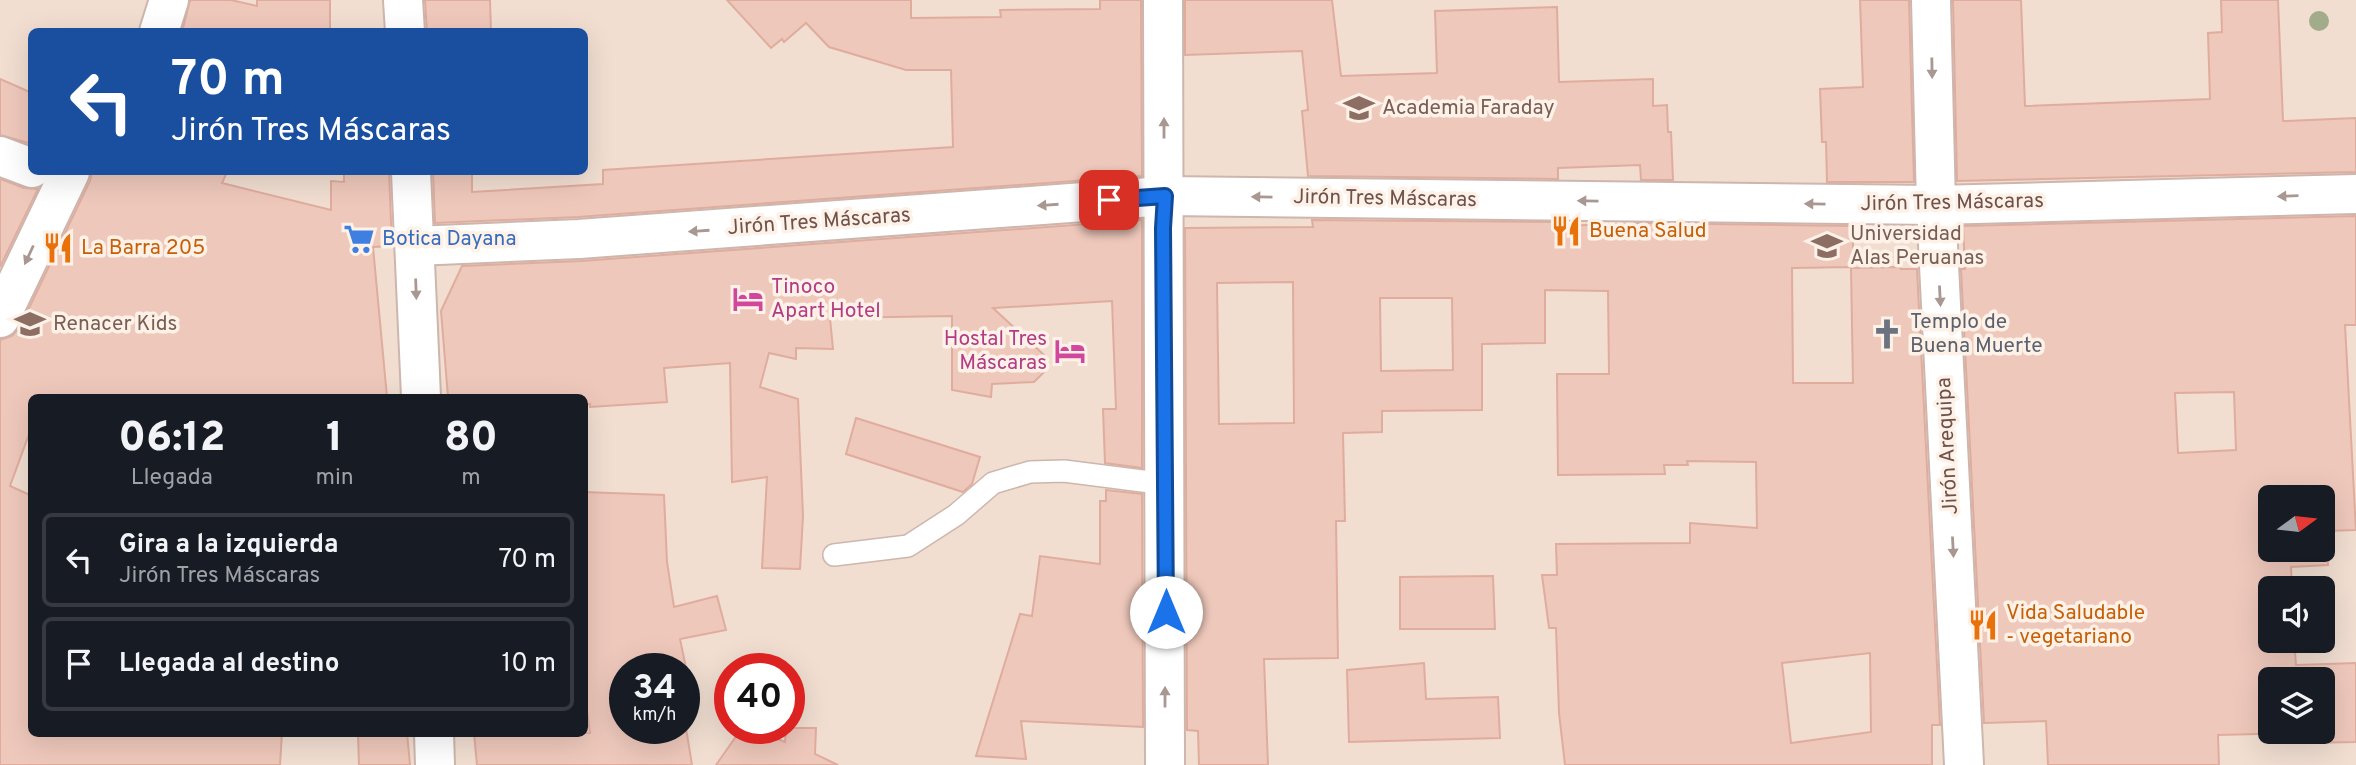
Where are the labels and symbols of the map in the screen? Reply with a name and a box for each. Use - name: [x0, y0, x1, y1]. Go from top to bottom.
- one-way arrow: [1927, 57, 1938, 79]
- school or university icon: Academia Faraday: [1342, 91, 1376, 125]
- place label: Academia Faraday: [1382, 95, 1555, 122]
- one-way arrow: [1158, 117, 1170, 139]
- pin: [1079, 170, 1139, 230]
- street label: Jirón Tres Máscaras: [1293, 184, 1477, 214]
- street label: Jirón Tres Máscaras: [1860, 188, 2044, 218]
- one-way arrow: [2277, 190, 2299, 202]
- one-way arrow: [1251, 191, 1273, 203]
- one-way arrow: [1577, 195, 1599, 207]
- one-way arrow: [1804, 198, 1826, 210]
- one-way arrow: [1037, 200, 1059, 211]
- street label: Jirón Tres Máscaras: [726, 202, 912, 242]
- restaurant icon: Buena Salud: [1549, 214, 1583, 248]
- place label: Buena Salud: [1589, 218, 1707, 245]
- place label: Universidad Alas Peruanas: [1850, 221, 1984, 272]
- supermarket icon: Botica Dayana: [342, 222, 376, 256]
- one-way arrow: [688, 225, 710, 236]
- place label: Botica Dayana: [382, 226, 517, 253]
- school or university icon: Universidad Alas Peruanas: [1810, 229, 1844, 263]
- restaurant icon: La Barra 205: [41, 231, 75, 265]
- place label: La Barra 205: [81, 235, 205, 262]
- one-way arrow: [23, 245, 35, 265]
- place label: Tinoco Apart Hotel: [771, 274, 881, 325]
- one-way arrow: [411, 278, 422, 300]
- hotel icon: Tinoco Apart Hotel: [731, 282, 765, 316]
- one-way arrow: [1935, 285, 1946, 307]
- school or university icon: Renacer Kids: [13, 307, 47, 341]
- place label: Templo de Buena Muerte: [1910, 309, 2043, 360]
- place label: Renacer Kids: [53, 311, 177, 338]
- church icon: Templo de Buena Muerte: [1870, 317, 1904, 351]
- place label: Hostal Tres Máscaras: [944, 326, 1047, 377]
- hotel icon: Hostal Tres Máscaras: [1053, 334, 1087, 368]
- street label: Jirón Arequipa: [1931, 376, 1965, 516]
- north arrow: [2258, 485, 2334, 562]
- one-way arrow: [1948, 536, 1959, 558]
- position arrow: [1129, 575, 1203, 649]
- place label: Vida Saludable - vegetariano: [2006, 600, 2145, 651]
- restaurant icon: Vida Saludable - vegetariano: [1966, 608, 2000, 642]
- speed limit sign: 40: [714, 653, 805, 744]
- one-way arrow: [1159, 686, 1171, 708]

